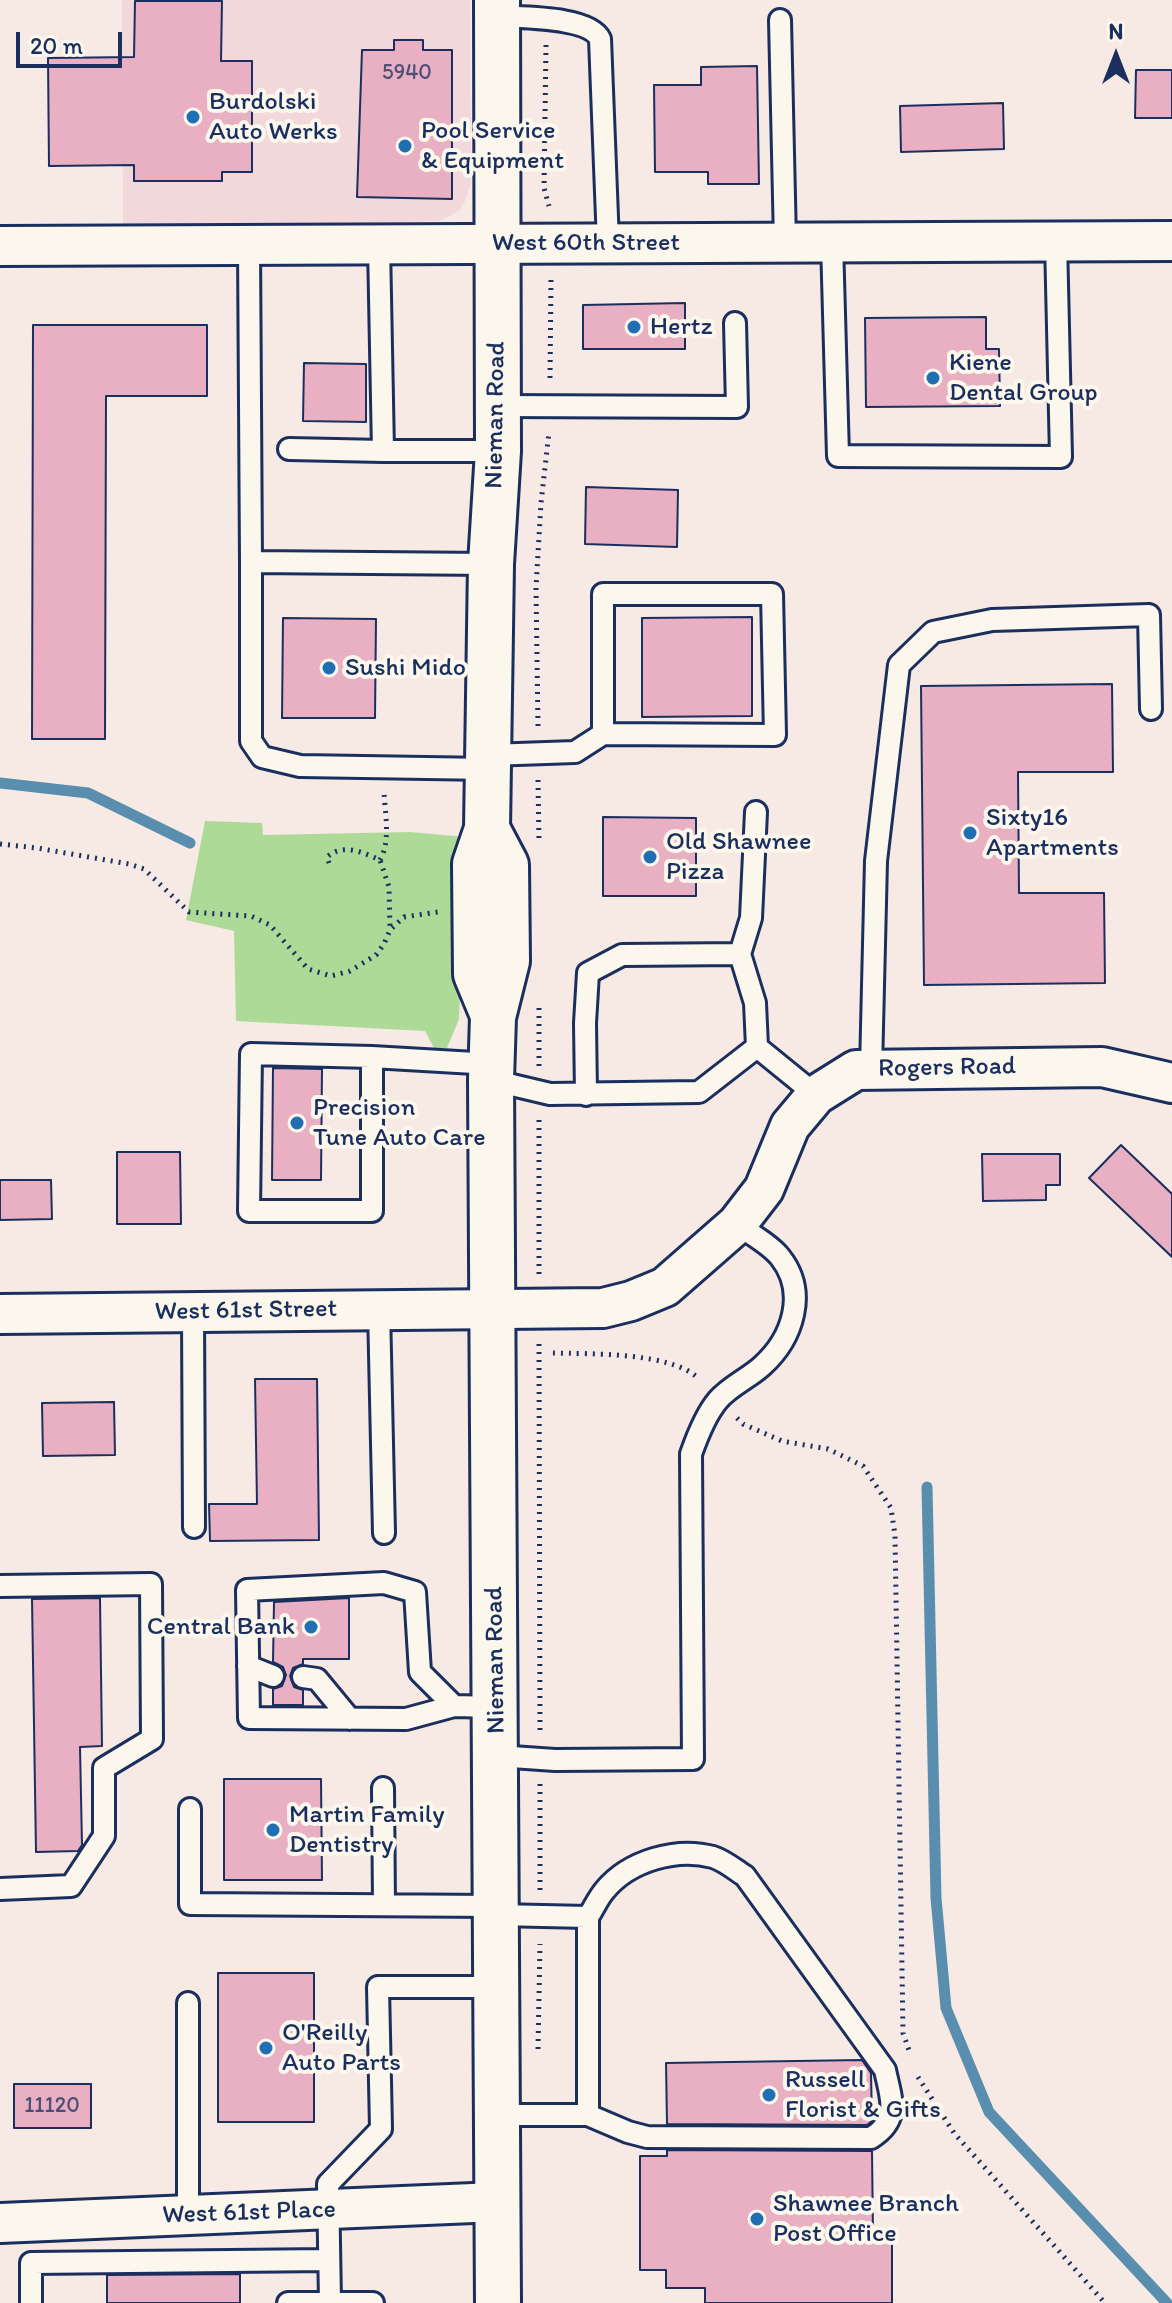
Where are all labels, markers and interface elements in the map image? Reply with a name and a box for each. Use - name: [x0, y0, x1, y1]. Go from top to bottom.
- scale bar: [20, 16, 126, 66]
- north arrow: [1076, 16, 1156, 96]
- text: N: [1109, 18, 1123, 45]
- text: 20 m: [30, 31, 83, 60]
- house number: 5940: [382, 60, 432, 86]
- place label: Burdolski Auto Werks: [209, 86, 338, 148]
- marker: Burdolski Auto Werks: [184, 108, 202, 126]
- place label: Pool Service & Equipment: [421, 115, 564, 176]
- marker: Pool Service & Equipment: [396, 137, 414, 155]
- street label: West 60th Street: [492, 227, 680, 259]
- place label: Hertz: [650, 311, 713, 343]
- marker: Hertz: [625, 318, 643, 336]
- street label: Nieman Road: [479, 341, 513, 489]
- place label: Kiene Dental Group: [949, 347, 1098, 408]
- marker: Kiene Dental Group: [924, 369, 942, 387]
- place label: Sushi Mido: [345, 652, 466, 684]
- marker: Sushi Mido: [320, 659, 338, 677]
- place label: Sixty16 Apartments: [986, 802, 1119, 864]
- marker: Sixty16 Apartments: [961, 824, 979, 842]
- place label: Old Shawnee Pizza: [666, 826, 811, 888]
- marker: Old Shawnee Pizza: [641, 848, 659, 866]
- street label: Rogers Road: [878, 1051, 1016, 1085]
- place label: Precision Tune Auto Care: [313, 1092, 486, 1154]
- marker: Precision Tune Auto Care: [288, 1114, 306, 1132]
- street label: West 61st Street: [154, 1294, 338, 1328]
- street label: Nieman Road: [479, 1586, 513, 1734]
- place label: Central Bank: [147, 1611, 295, 1643]
- marker: Central Bank: [302, 1618, 320, 1636]
- place label: Martin Family Dentistry: [289, 1799, 444, 1860]
- marker: Martin Family Dentistry: [264, 1821, 282, 1839]
- place label: O'Reilly Auto Parts: [282, 2017, 401, 2078]
- marker: O'Reilly Auto Parts: [257, 2039, 275, 2057]
- place label: Russell Florist & Gifts: [785, 2064, 941, 2126]
- marker: Russell Florist & Gifts: [760, 2086, 778, 2104]
- house number: 11120: [24, 2093, 80, 2119]
- place label: Shawnee Branch Post Office: [773, 2188, 959, 2250]
- street label: West 61st Place: [162, 2194, 336, 2232]
- marker: Shawnee Branch Post Office: [748, 2210, 766, 2228]

